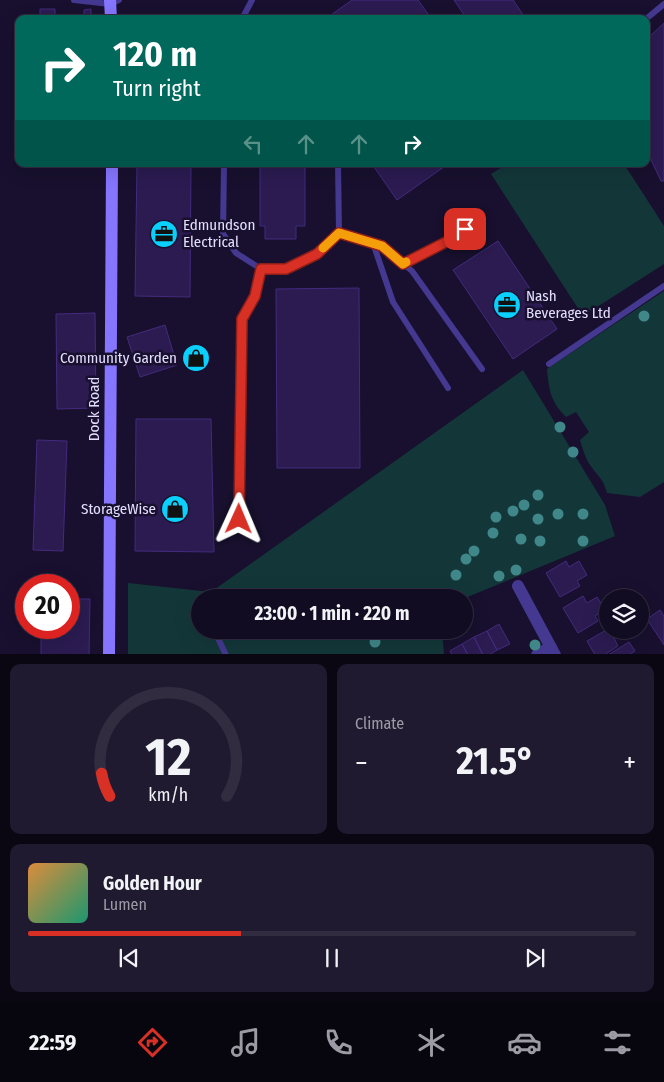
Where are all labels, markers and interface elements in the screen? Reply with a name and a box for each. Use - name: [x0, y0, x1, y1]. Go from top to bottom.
- text: 120 m: [113, 33, 197, 75]
- icon: right: [30, 35, 95, 100]
- text: Turn right: [113, 75, 201, 102]
- icon: left: [239, 130, 267, 158]
- icon: ahead: [292, 130, 320, 158]
- icon: ahead: [345, 130, 373, 158]
- icon: right: [398, 130, 426, 158]
- pin: [444, 208, 486, 250]
- icon: arrive: [451, 215, 479, 243]
- place label: Edmundson Electrical: [183, 216, 255, 251]
- office icon: Edmundson Electrical: [149, 219, 179, 249]
- place label: Nash Beverages Ltd: [526, 287, 611, 322]
- office icon: Nash Beverages Ltd: [492, 290, 522, 320]
- shop icon: Community Garden: [181, 343, 211, 373]
- place label: Community Garden: [60, 349, 177, 367]
- street label: Dock Road: [85, 377, 103, 441]
- position arrow: [212, 492, 264, 544]
- shop icon: StorageWise: [160, 494, 190, 524]
- place label: StorageWise: [81, 500, 156, 518]
- speed limit sign: 20: [15, 574, 80, 639]
- map controls: [599, 589, 649, 639]
- button: layers: [599, 589, 649, 639]
- text: 23:00 · 1 min · 220 m: [254, 602, 410, 625]
- text: Climate: [355, 714, 404, 733]
- text: 12: [145, 726, 192, 789]
- text: 21.5°: [456, 738, 535, 784]
- text: −: [355, 746, 368, 779]
- text: +: [623, 746, 636, 779]
- text: km/h: [149, 784, 188, 806]
- text: Golden Hour: [103, 872, 202, 895]
- text: Lumen: [103, 895, 147, 914]
- icon: previous: [115, 944, 143, 972]
- icon: pause: [318, 944, 346, 972]
- icon: next: [521, 944, 549, 972]
- icon: directions: [135, 1025, 170, 1060]
- icon: music: [228, 1025, 263, 1060]
- icon: phone: [321, 1025, 356, 1060]
- icon: climate: [414, 1025, 449, 1060]
- icon: car: [507, 1025, 542, 1060]
- icon: filters: [600, 1025, 635, 1060]
- text: 22:59: [29, 1029, 76, 1056]

